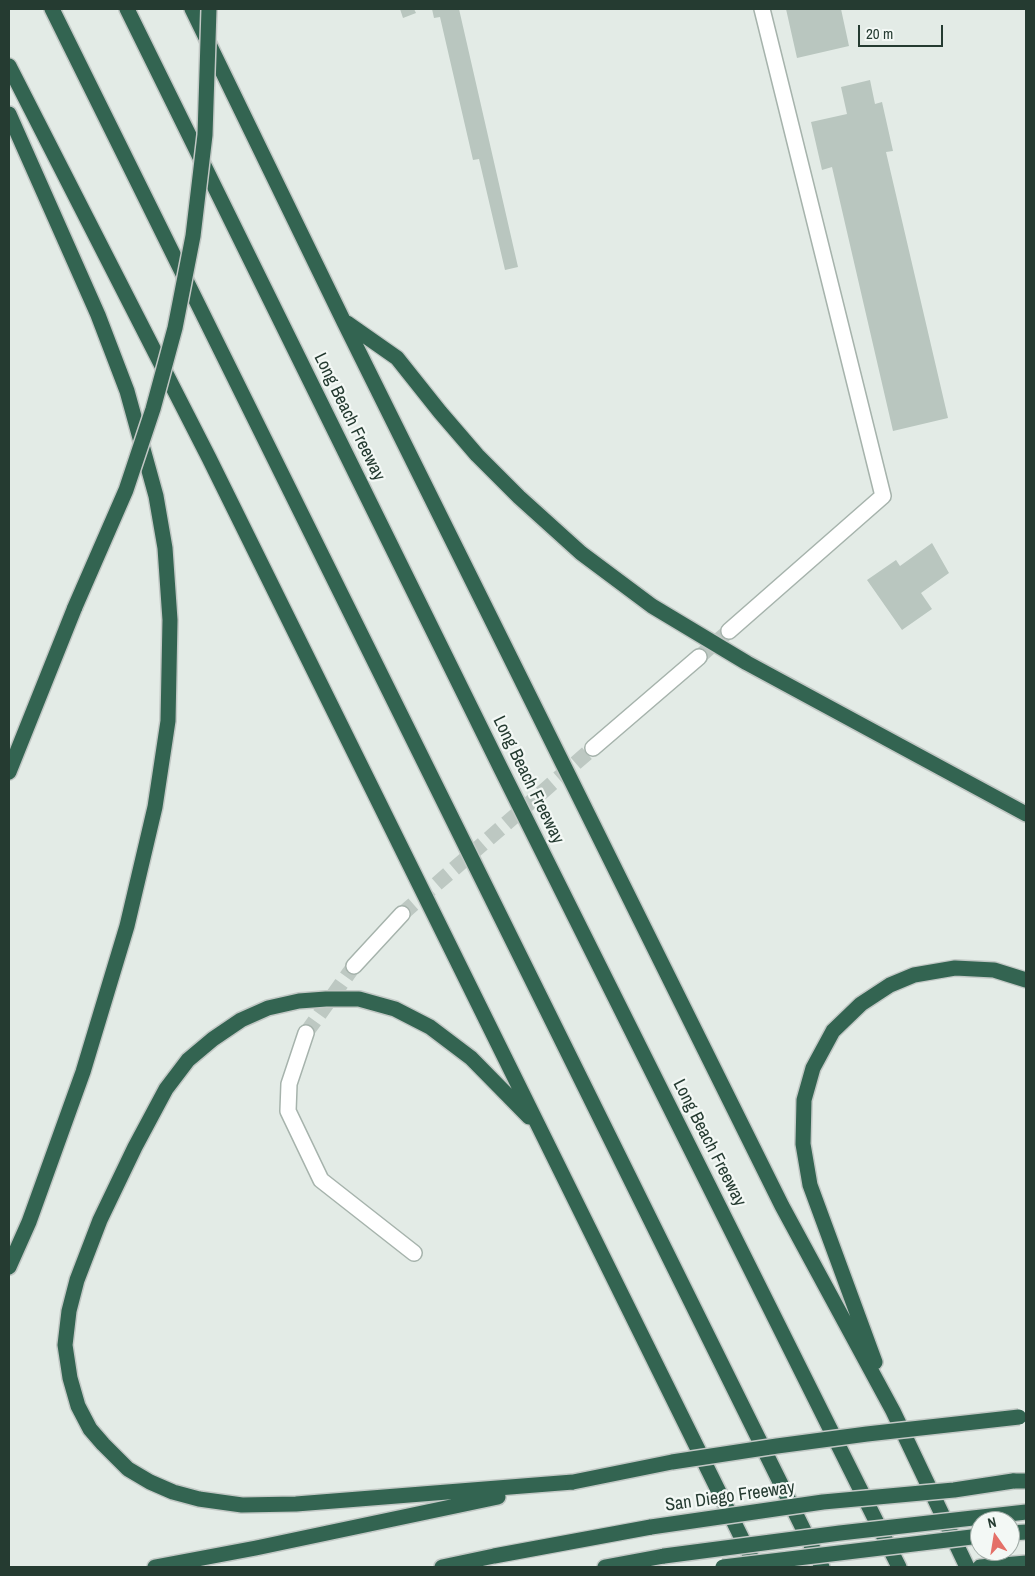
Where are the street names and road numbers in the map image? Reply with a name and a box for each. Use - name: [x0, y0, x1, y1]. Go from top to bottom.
- street label: Long Beach Freeway: [309, 350, 389, 484]
- street label: Long Beach Freeway: [488, 713, 568, 847]
- street label: Long Beach Freeway: [668, 1076, 750, 1210]
- street label: San Diego Freeway: [664, 1477, 796, 1517]

